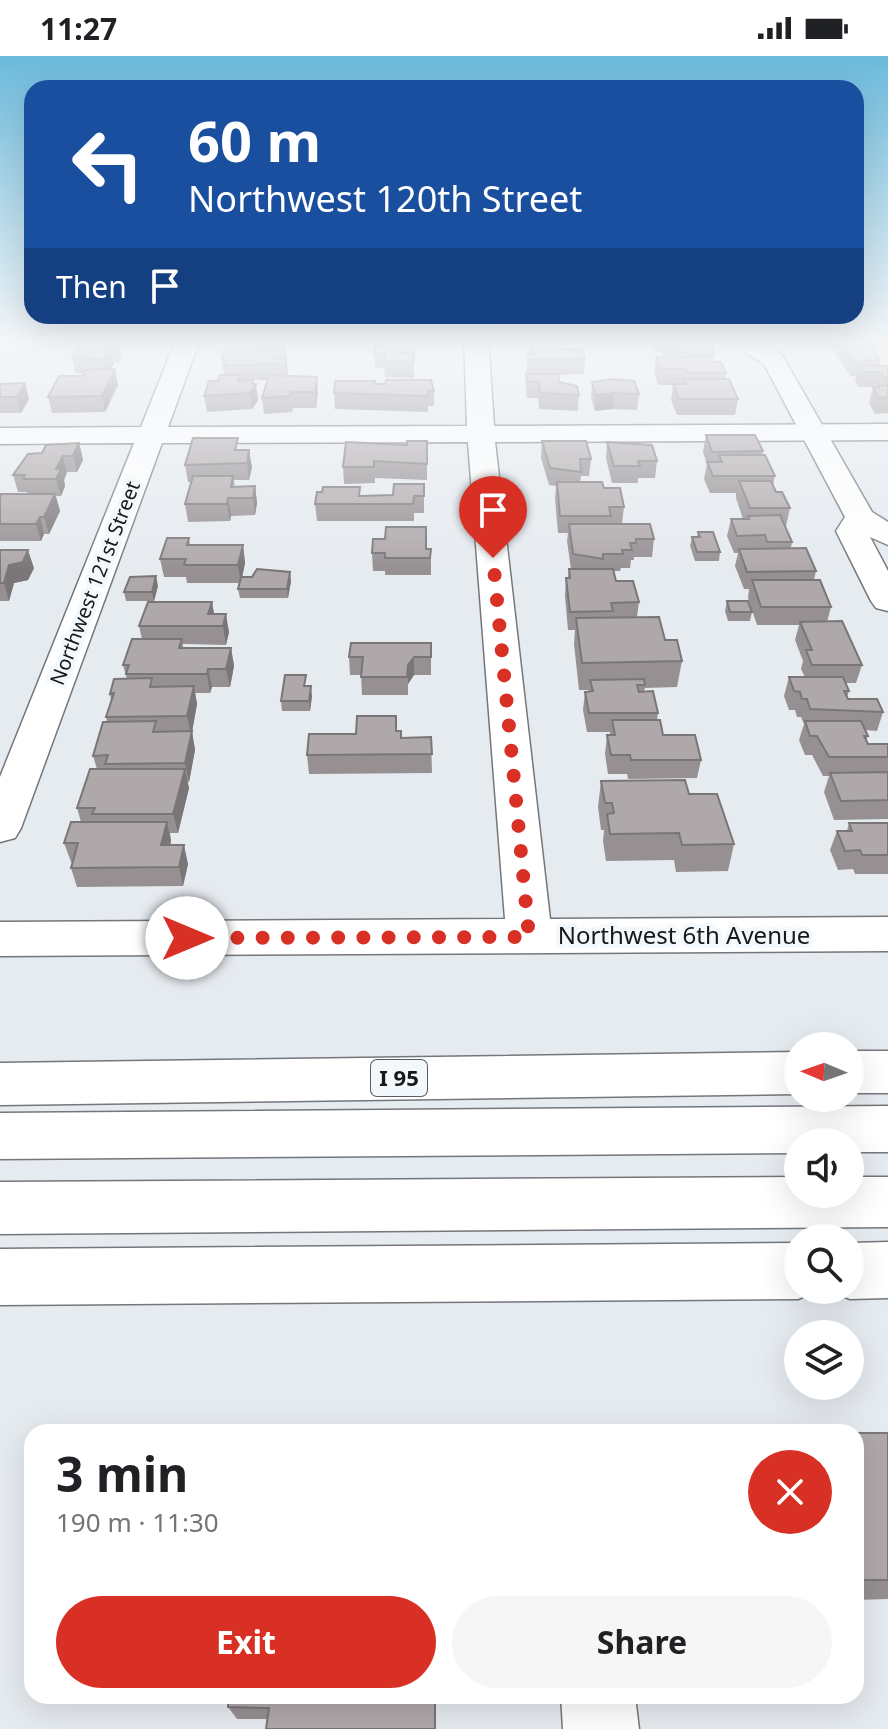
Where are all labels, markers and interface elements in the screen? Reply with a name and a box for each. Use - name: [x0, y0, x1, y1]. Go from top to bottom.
- text: 11:27: [40, 8, 117, 49]
- text: 60 m: [188, 102, 321, 178]
- icon: left: [56, 112, 160, 216]
- text: Northwest 120th Street: [188, 174, 582, 223]
- icon: arrive: [143, 264, 187, 308]
- text: Then: [56, 266, 127, 307]
- pin: [459, 476, 527, 558]
- street label: Northwest 121st Street: [43, 477, 146, 689]
- icon: arrive: [471, 488, 515, 532]
- position arrow: [145, 896, 229, 980]
- street label: Northwest 6th Avenue: [558, 918, 810, 951]
- north arrow: [784, 1032, 864, 1112]
- map controls: [784, 1032, 864, 1400]
- road number: I 95: [371, 1060, 427, 1096]
- button: sound: [784, 1128, 864, 1208]
- button: search: [784, 1224, 864, 1304]
- button: layers: [784, 1320, 864, 1400]
- text: 3 min: [56, 1441, 188, 1506]
- button: close: [748, 1450, 832, 1534]
- text: 190 m · 11:30: [56, 1504, 219, 1540]
- button: Exit: [56, 1596, 436, 1688]
- button: Share: [452, 1596, 832, 1688]

